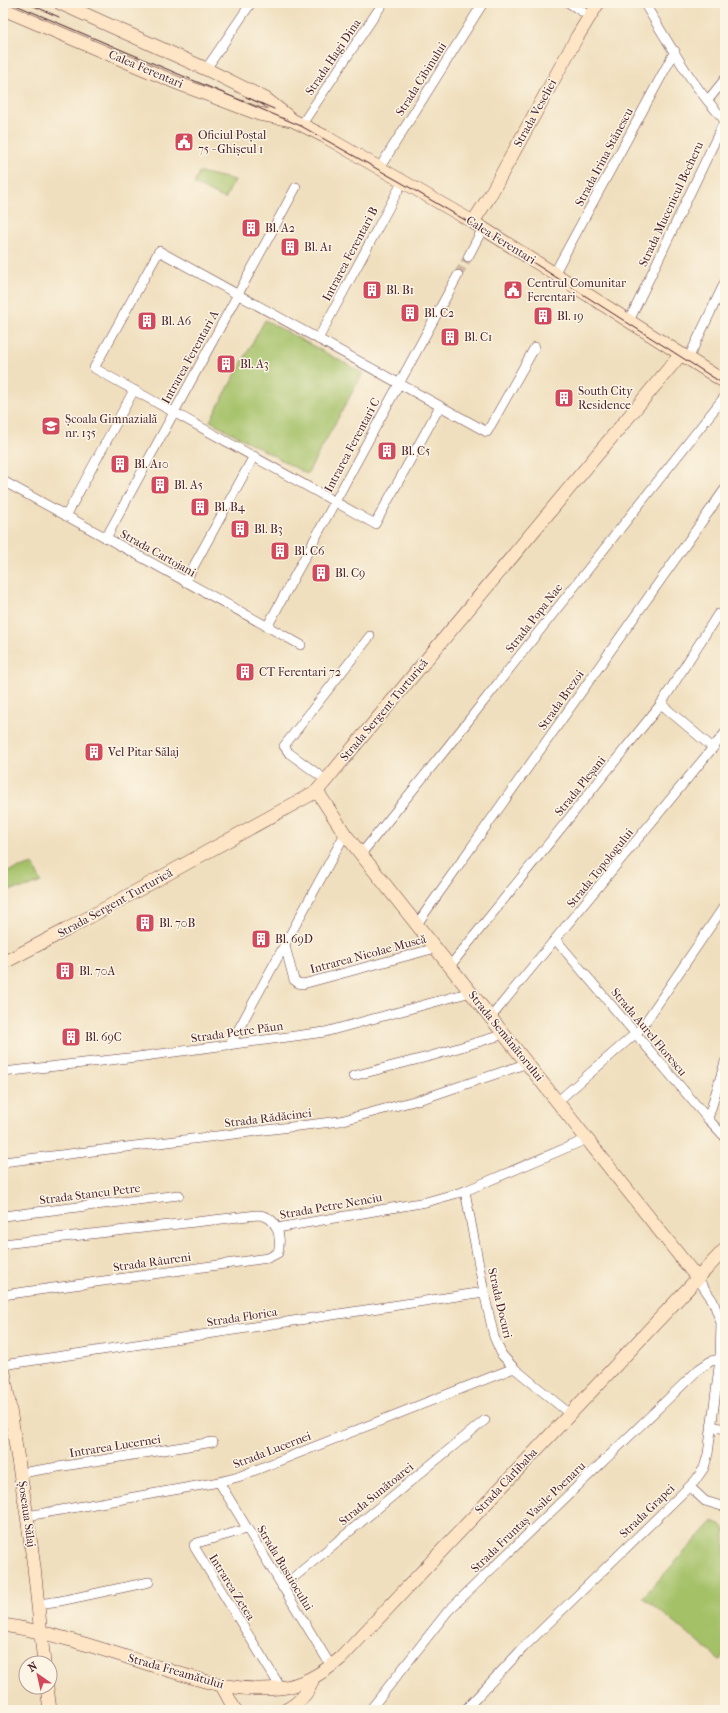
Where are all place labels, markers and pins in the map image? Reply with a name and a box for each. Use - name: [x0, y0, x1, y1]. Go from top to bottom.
- place label: Oficiul Poștal 75 - Ghișeul 1: [198, 128, 267, 156]
- public building icon: Oficiul Poștal 75 - Ghișeul 1: [173, 131, 195, 153]
- building icon: Bl. A2: [240, 217, 262, 239]
- place label: Bl. A2: [265, 221, 295, 235]
- building icon: Bl. A1: [279, 236, 301, 258]
- place label: Bl. A1: [304, 240, 332, 254]
- place label: Centrul Comunitar Ferentari: [527, 276, 627, 304]
- building icon: Bl. B1: [361, 279, 383, 301]
- public building icon: Centrul Comunitar Ferentari: [502, 279, 524, 301]
- place label: Bl. B1: [386, 283, 414, 297]
- building icon: Bl. C2: [399, 302, 421, 324]
- building icon: Bl. 19: [532, 305, 554, 327]
- place label: Bl. C2: [424, 306, 454, 320]
- place label: Bl. 19: [557, 309, 584, 323]
- building icon: Bl. A6: [136, 310, 158, 332]
- place label: Bl. A6: [161, 314, 192, 328]
- building icon: Bl. C1: [439, 326, 461, 348]
- place label: Bl. C1: [464, 330, 492, 344]
- building icon: Bl. A3: [215, 353, 237, 375]
- place label: Bl. A3: [240, 357, 269, 371]
- place label: South City Residence: [578, 384, 633, 412]
- building icon: South City Residence: [553, 387, 575, 409]
- place label: Școala Gimnazială nr. 135: [65, 412, 158, 440]
- school or university icon: Școala Gimnazială nr. 135: [40, 415, 62, 437]
- building icon: Bl. C5: [376, 440, 398, 462]
- place label: Bl. C5: [401, 444, 430, 458]
- building icon: Bl. A10: [109, 453, 131, 475]
- place label: Bl. A10: [134, 457, 169, 471]
- building icon: Bl. A5: [149, 474, 171, 496]
- place label: Bl. A5: [174, 478, 203, 492]
- building icon: Bl. B4: [189, 496, 211, 518]
- place label: Bl. B4: [214, 500, 246, 514]
- building icon: Bl. B3: [229, 518, 251, 540]
- place label: Bl. B3: [254, 522, 283, 536]
- building icon: Bl. C6: [269, 540, 291, 562]
- place label: Bl. C6: [294, 544, 325, 558]
- building icon: Bl. C9: [310, 562, 332, 584]
- place label: Bl. C9: [335, 566, 365, 580]
- building icon: CT Ferentari 72: [234, 661, 256, 683]
- place label: CT Ferentari 72: [259, 665, 341, 679]
- building icon: Vel Pitar Sălaj: [83, 741, 105, 763]
- place label: Vel Pitar Sălaj: [107, 745, 179, 759]
- building icon: Bl. 70B: [134, 912, 156, 934]
- place label: Bl. 70B: [159, 916, 195, 930]
- building icon: Bl. 69D: [250, 928, 272, 950]
- place label: Bl. 69D: [275, 932, 313, 946]
- building icon: Bl. 70A: [54, 960, 76, 982]
- place label: Bl. 70A: [79, 964, 115, 978]
- building icon: Bl. 69C: [60, 1026, 82, 1048]
- place label: Bl. 69C: [85, 1030, 122, 1044]

